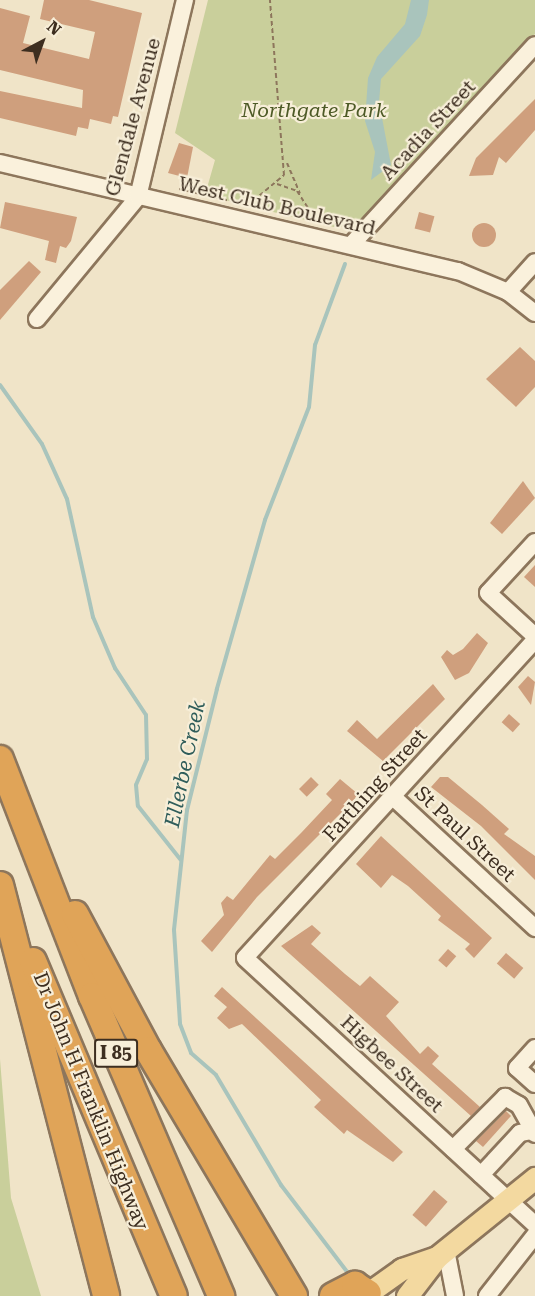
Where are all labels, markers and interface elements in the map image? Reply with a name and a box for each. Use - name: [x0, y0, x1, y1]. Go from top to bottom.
- north arrow: [12, 12, 72, 72]
- text: N: [43, 17, 65, 39]
- street label: Glendale Avenue: [100, 35, 166, 199]
- street label: Acadia Street: [375, 75, 481, 185]
- park label: Northgate Park: [241, 98, 387, 122]
- street label: West Club Boulevard: [176, 172, 378, 240]
- water label: Ellerbe Creek: [159, 698, 211, 830]
- street label: Farthing Street: [318, 724, 432, 846]
- street label: St Paul Street: [410, 781, 520, 887]
- street label: Dr John H Franklin Highway: [28, 969, 154, 1233]
- street label: Higbee Street: [336, 1010, 448, 1118]
- road number: I 85: [94, 1038, 138, 1068]

